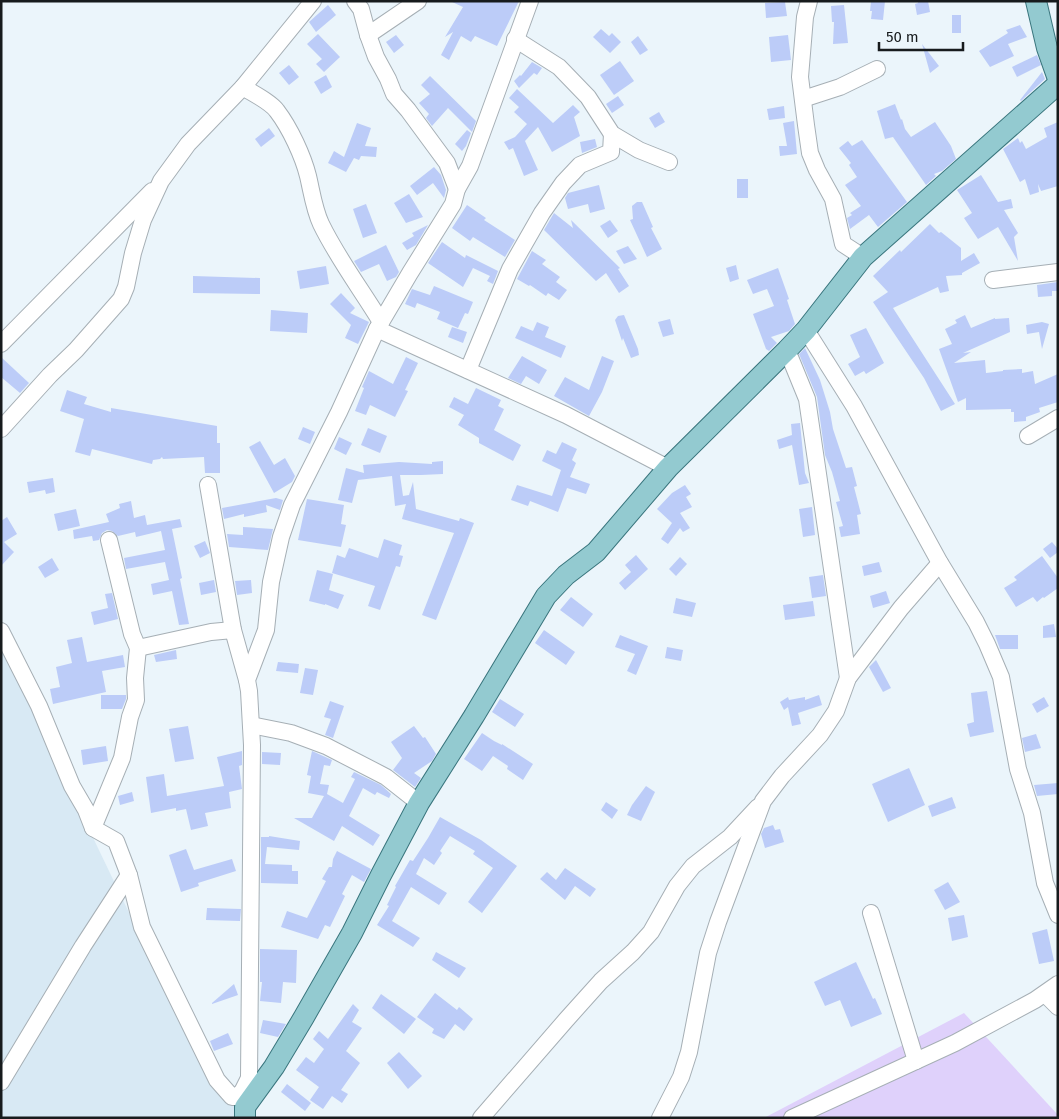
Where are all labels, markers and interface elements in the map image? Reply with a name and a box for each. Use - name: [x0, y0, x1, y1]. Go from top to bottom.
- scale bar: [879, 20, 963, 52]
- text: 50 m: [886, 28, 919, 46]

